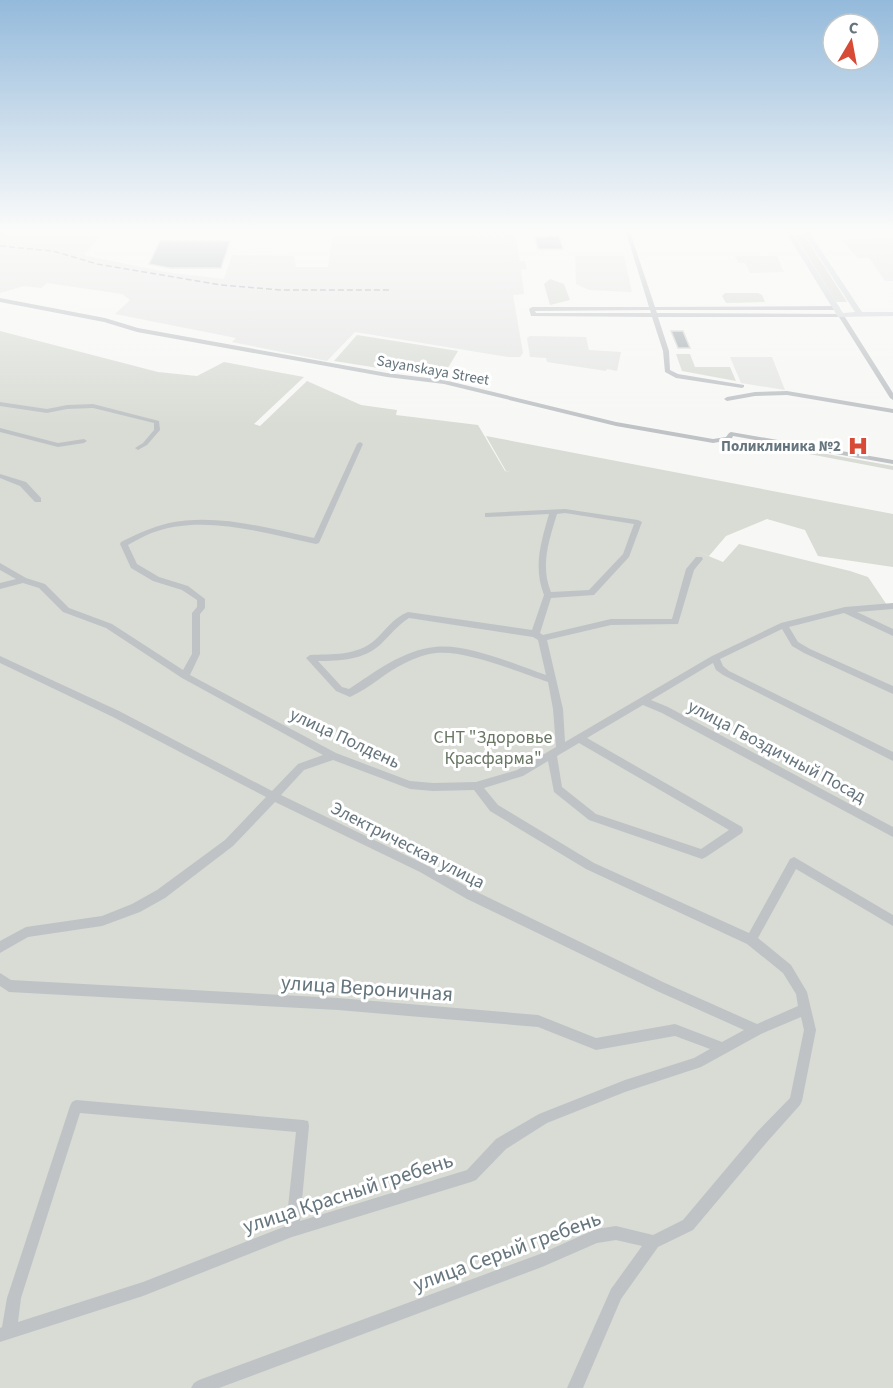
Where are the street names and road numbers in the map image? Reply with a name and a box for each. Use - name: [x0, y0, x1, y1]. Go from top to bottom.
- street label: Sayanskaya Street: [375, 350, 491, 391]
- street label: улица Гвоздичный Посад: [683, 694, 871, 809]
- street label: улица Полдень: [285, 702, 404, 775]
- street label: Электрическая улица: [326, 796, 489, 895]
- street label: улица Вероничная: [280, 967, 454, 1009]
- street label: улица Красный гребень: [239, 1145, 457, 1241]
- street label: улица Серый гребень: [409, 1203, 605, 1299]

